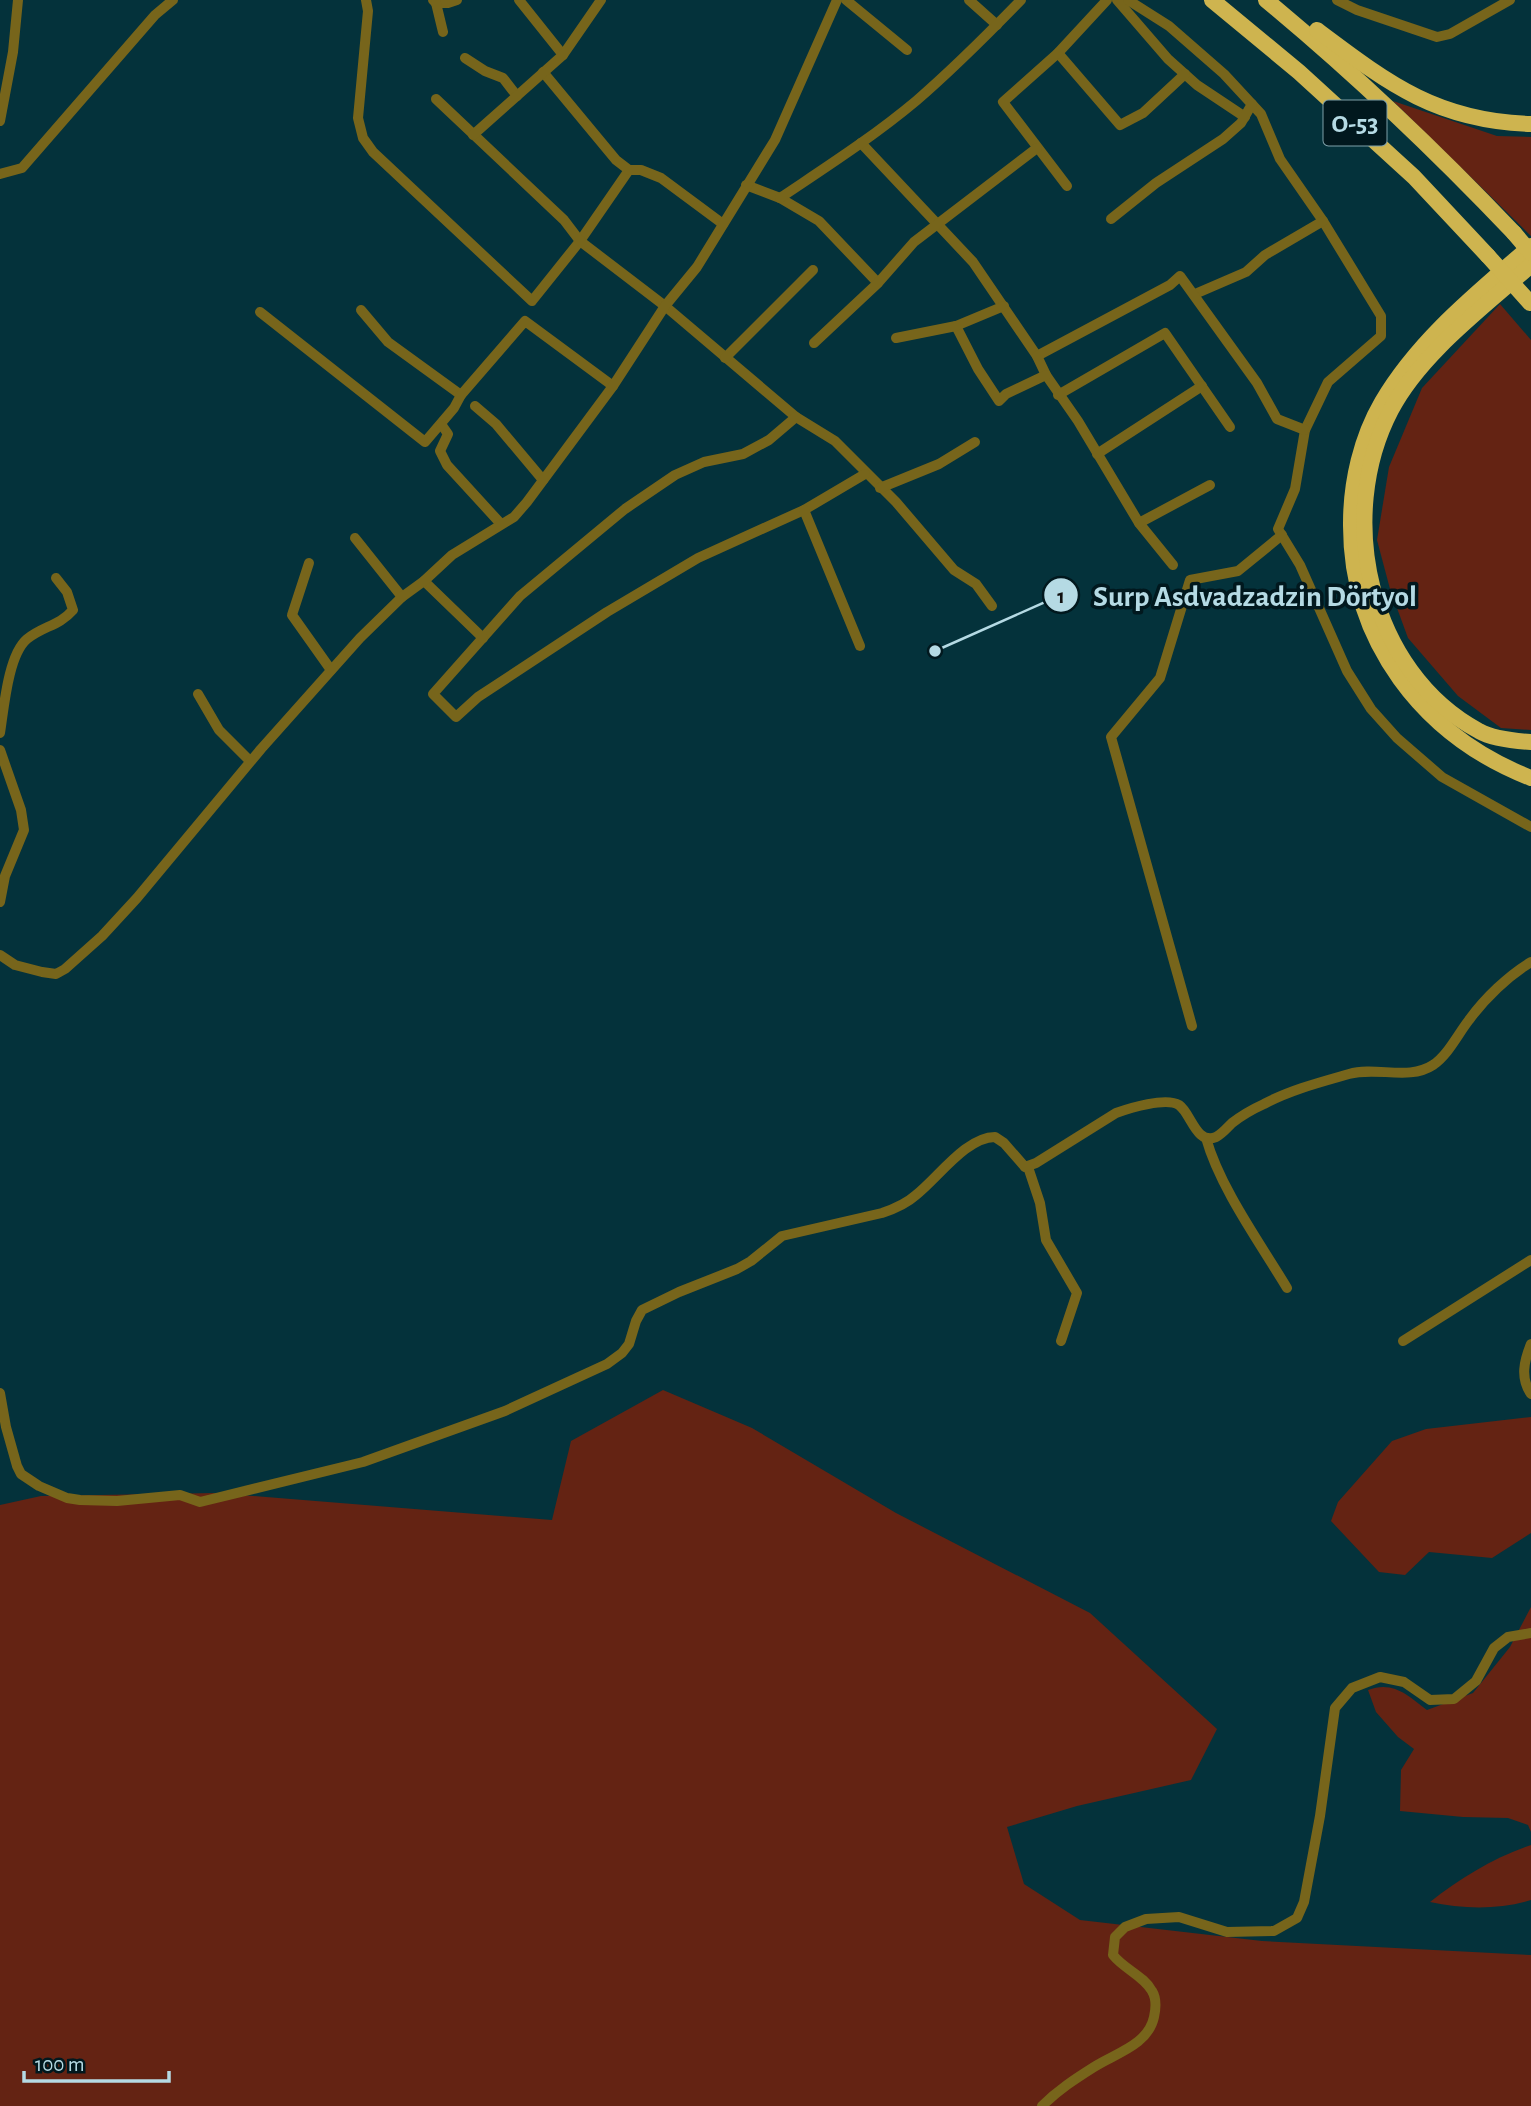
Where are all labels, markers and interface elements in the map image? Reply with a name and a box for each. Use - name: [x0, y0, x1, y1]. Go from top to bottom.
- road number: O-53: [1324, 100, 1386, 146]
- callout: Surp Asdvadzadzin Dörtyol: [1044, 570, 1431, 621]
- text: Surp Asdvadzadzin Dörtyol: [1093, 582, 1417, 612]
- text: 1: [1057, 586, 1065, 607]
- scale bar: [24, 2039, 170, 2084]
- text: 100 m: [35, 2054, 85, 2075]

